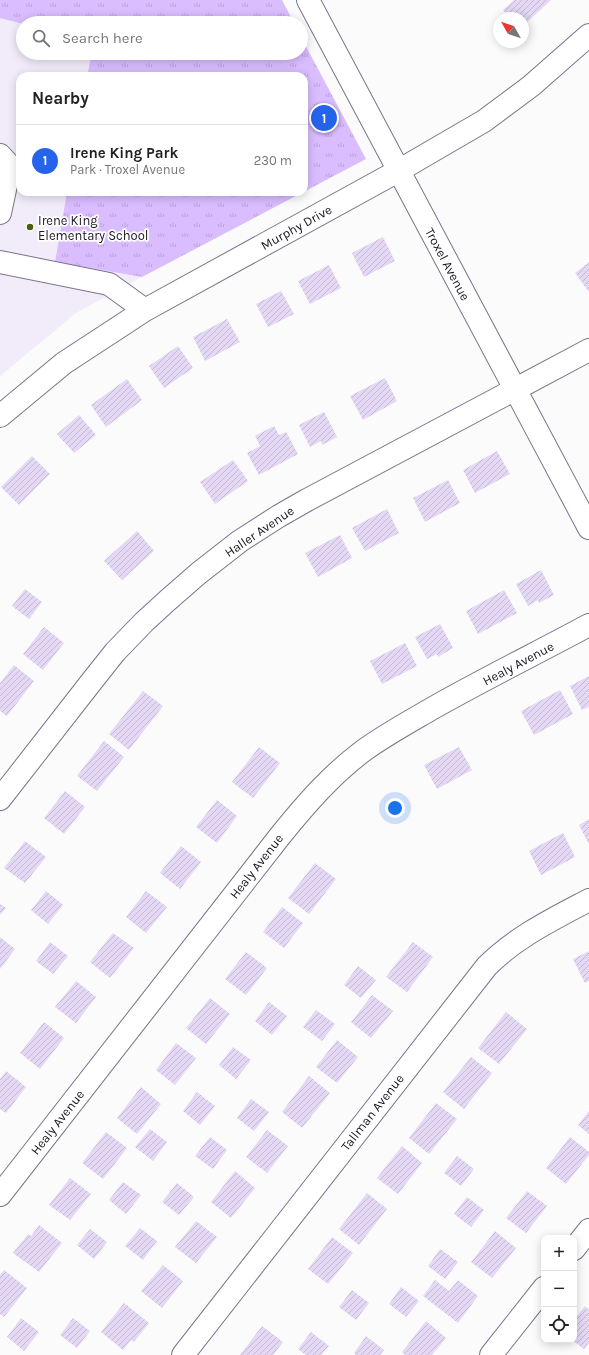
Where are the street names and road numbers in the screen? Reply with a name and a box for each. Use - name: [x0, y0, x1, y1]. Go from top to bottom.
- street label: Murphy Drive: [258, 202, 335, 253]
- street label: Troxel Avenue: [422, 225, 473, 303]
- street label: Haller Avenue: [222, 503, 297, 560]
- street label: Healy Avenue: [480, 638, 557, 688]
- street label: Healy Avenue: [226, 831, 287, 902]
- street label: Tallman Avenue: [338, 1071, 407, 1154]
- street label: Healy Avenue: [27, 1087, 88, 1158]

